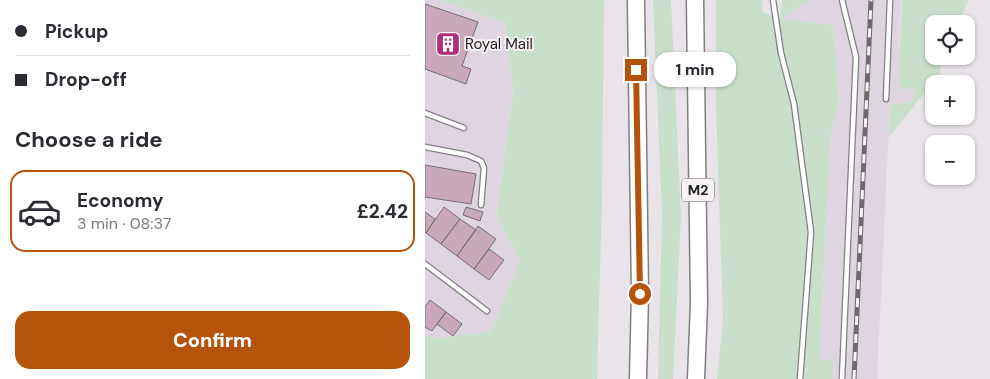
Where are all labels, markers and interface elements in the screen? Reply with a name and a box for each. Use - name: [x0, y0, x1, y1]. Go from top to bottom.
- map controls: [925, 15, 975, 185]
- button: locate: [925, 15, 975, 65]
- text: Pickup: [45, 19, 109, 44]
- building icon: Royal Mail: [435, 31, 461, 57]
- place label: Royal Mail: [465, 34, 533, 54]
- callout: 1 min: [653, 52, 736, 88]
- route end: [625, 59, 647, 81]
- text: 1 min: [675, 59, 715, 80]
- text: Drop-off: [45, 67, 127, 92]
- button: +: [925, 75, 975, 125]
- text: Choose a ride: [15, 125, 163, 154]
- button: −: [925, 135, 975, 185]
- road number: M2: [682, 178, 714, 202]
- text: Economy: [77, 188, 164, 213]
- icon: car: [17, 189, 62, 234]
- text: £2.42: [357, 199, 408, 224]
- text: 3 min · 08:37: [77, 213, 171, 234]
- route start: [629, 283, 651, 305]
- button: Confirm: [15, 311, 410, 369]

